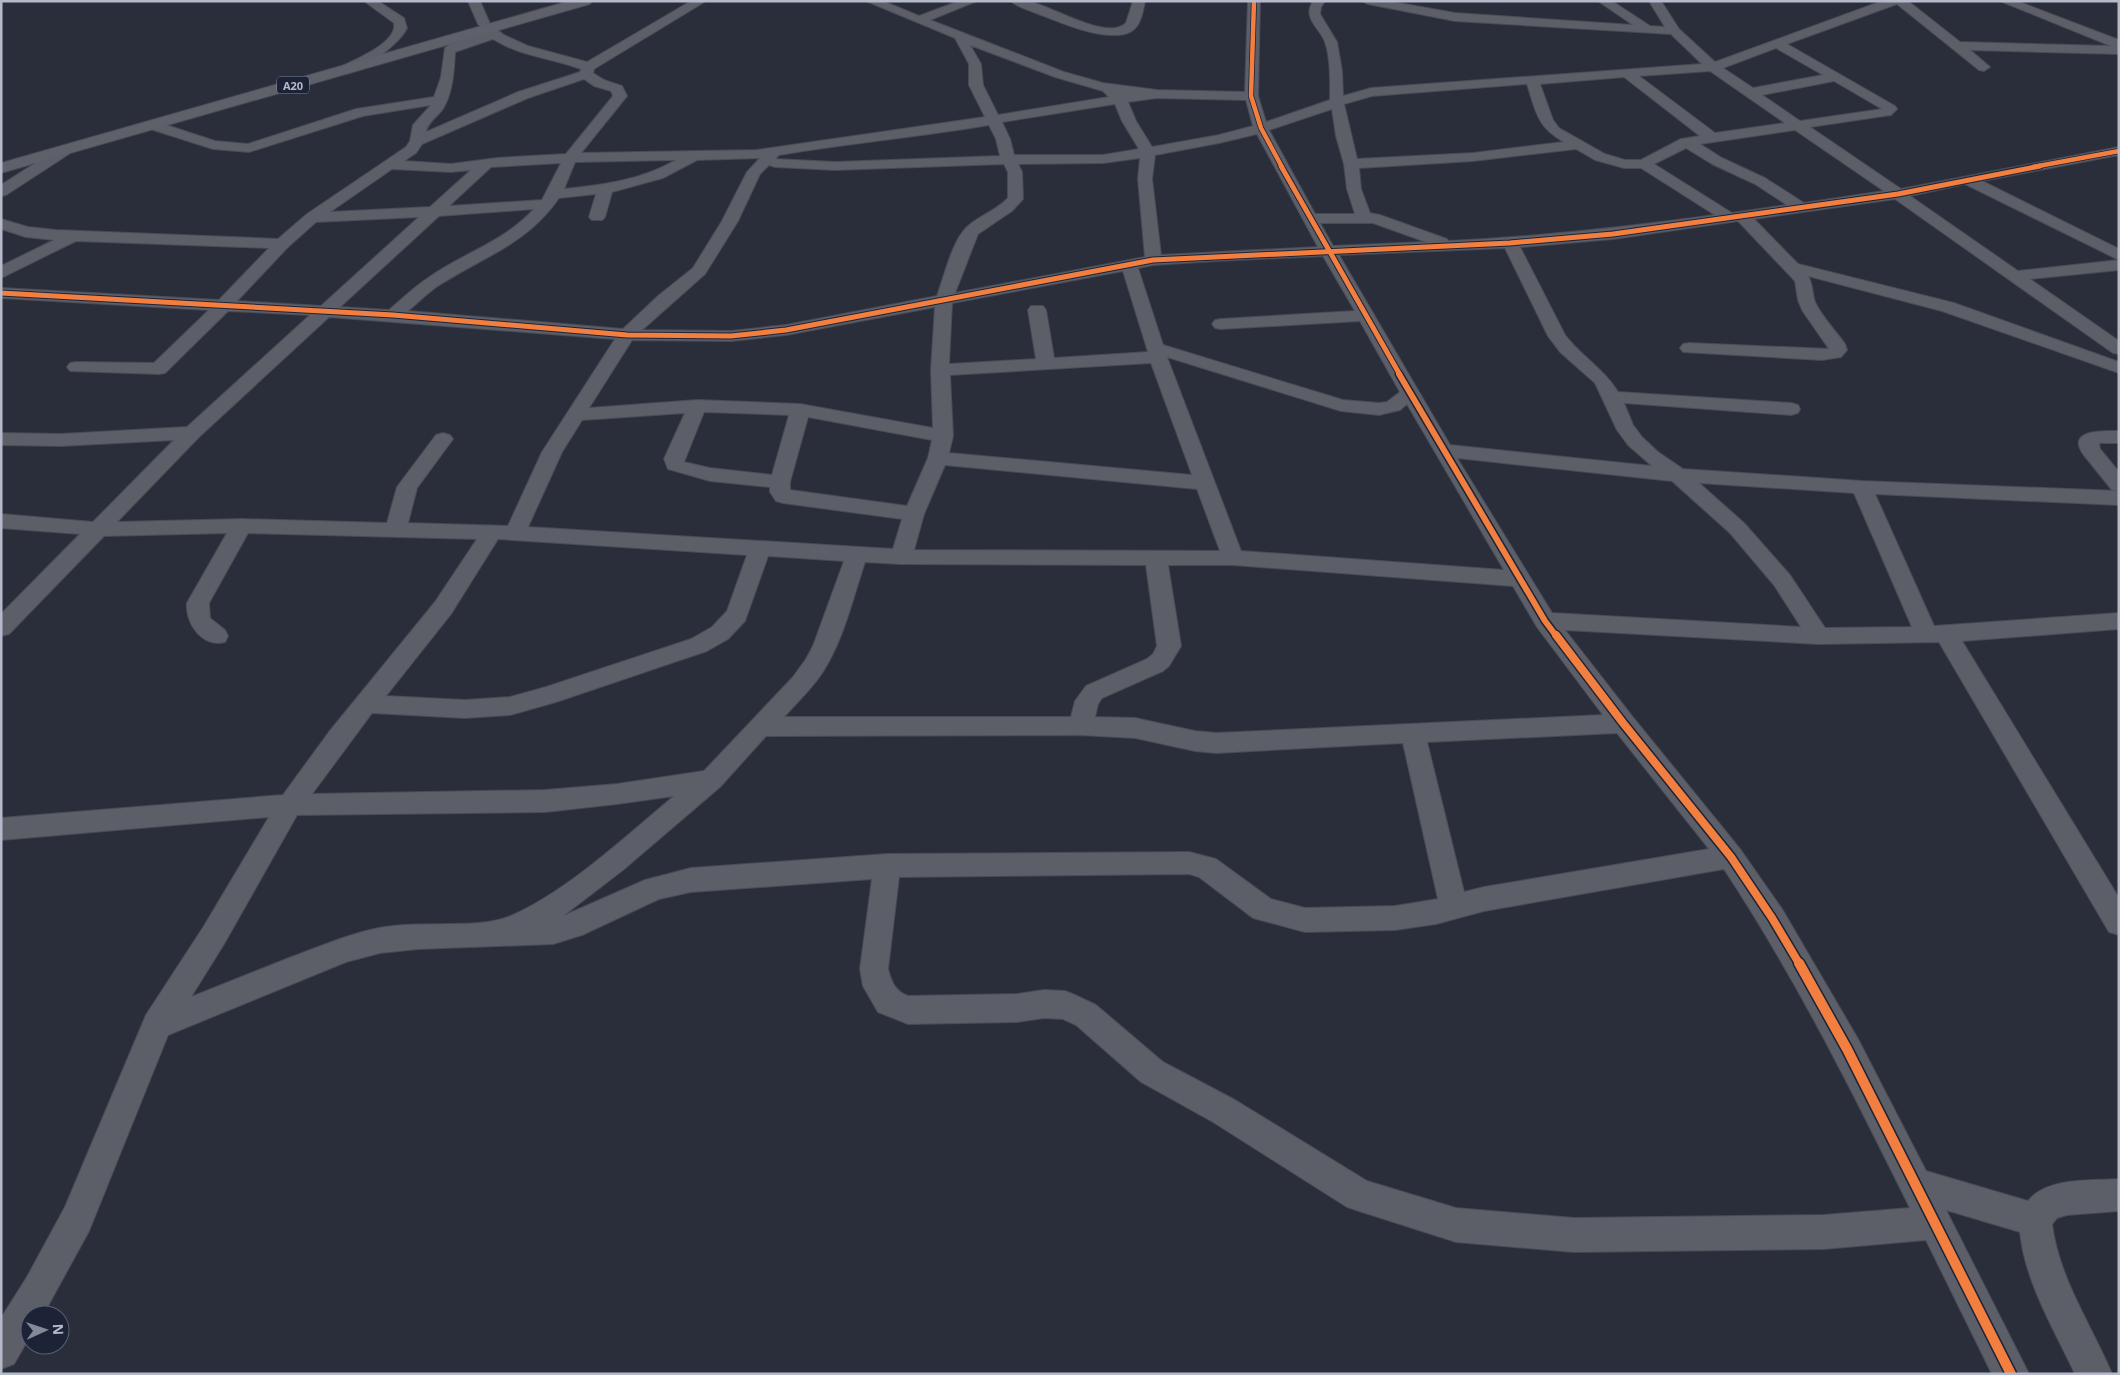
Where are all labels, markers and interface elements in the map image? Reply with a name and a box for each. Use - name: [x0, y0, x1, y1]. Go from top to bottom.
- road number: A20: [277, 76, 309, 94]
- north arrow: [20, 1305, 70, 1355]
- text: N: [49, 1323, 68, 1335]

